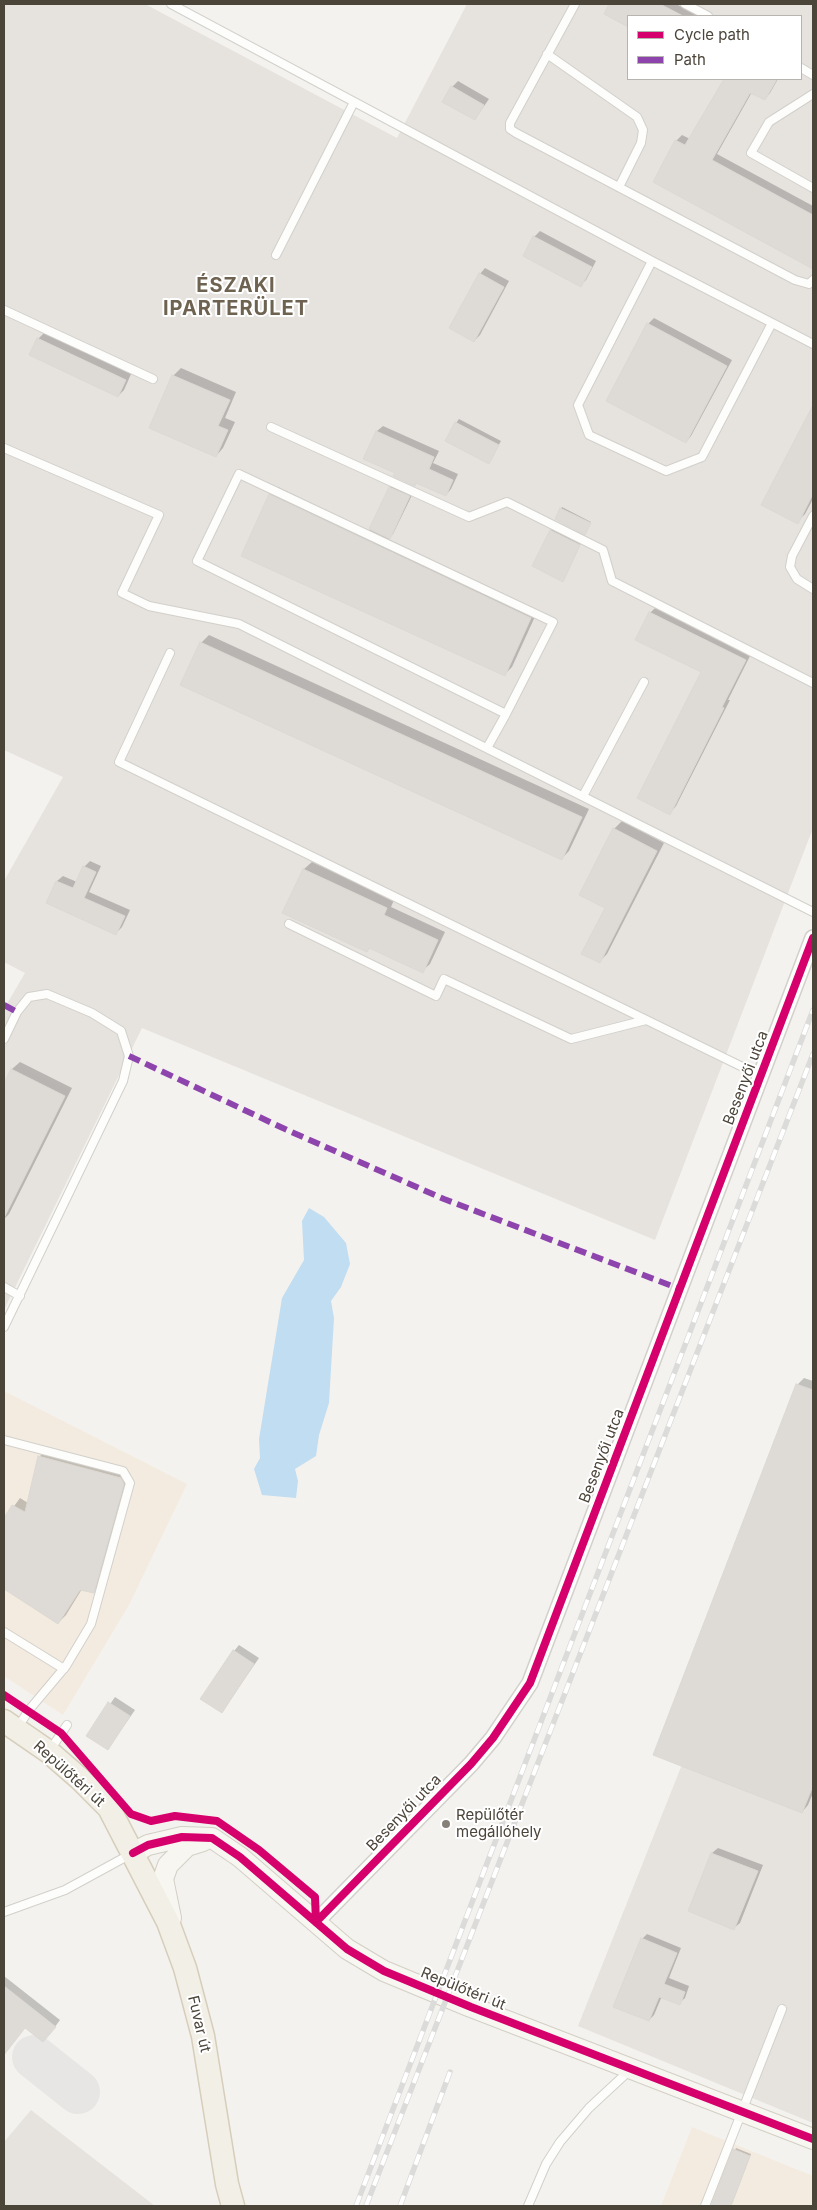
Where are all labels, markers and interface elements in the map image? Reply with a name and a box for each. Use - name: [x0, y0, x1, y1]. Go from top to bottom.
- legend: [627, 15, 802, 80]
- text: Cycle path: [674, 25, 750, 44]
- text: Path: [674, 50, 706, 69]
- district label: ÉSZAKI IPARTERÜLET: [162, 274, 310, 321]
- street label: Besenyői utca: [720, 1028, 772, 1128]
- street label: Besenyői utca: [576, 1406, 628, 1506]
- street label: Repülőtéri út: [30, 1737, 108, 1811]
- street label: Besenyői utca: [363, 1771, 445, 1855]
- place label: Repülőtér megállóhely: [456, 1806, 542, 1841]
- marker: Repülőtér megállóhely: [440, 1818, 452, 1830]
- street label: Repülőtéri út: [418, 1964, 508, 2014]
- street label: Fuvar út: [184, 1994, 214, 2054]

